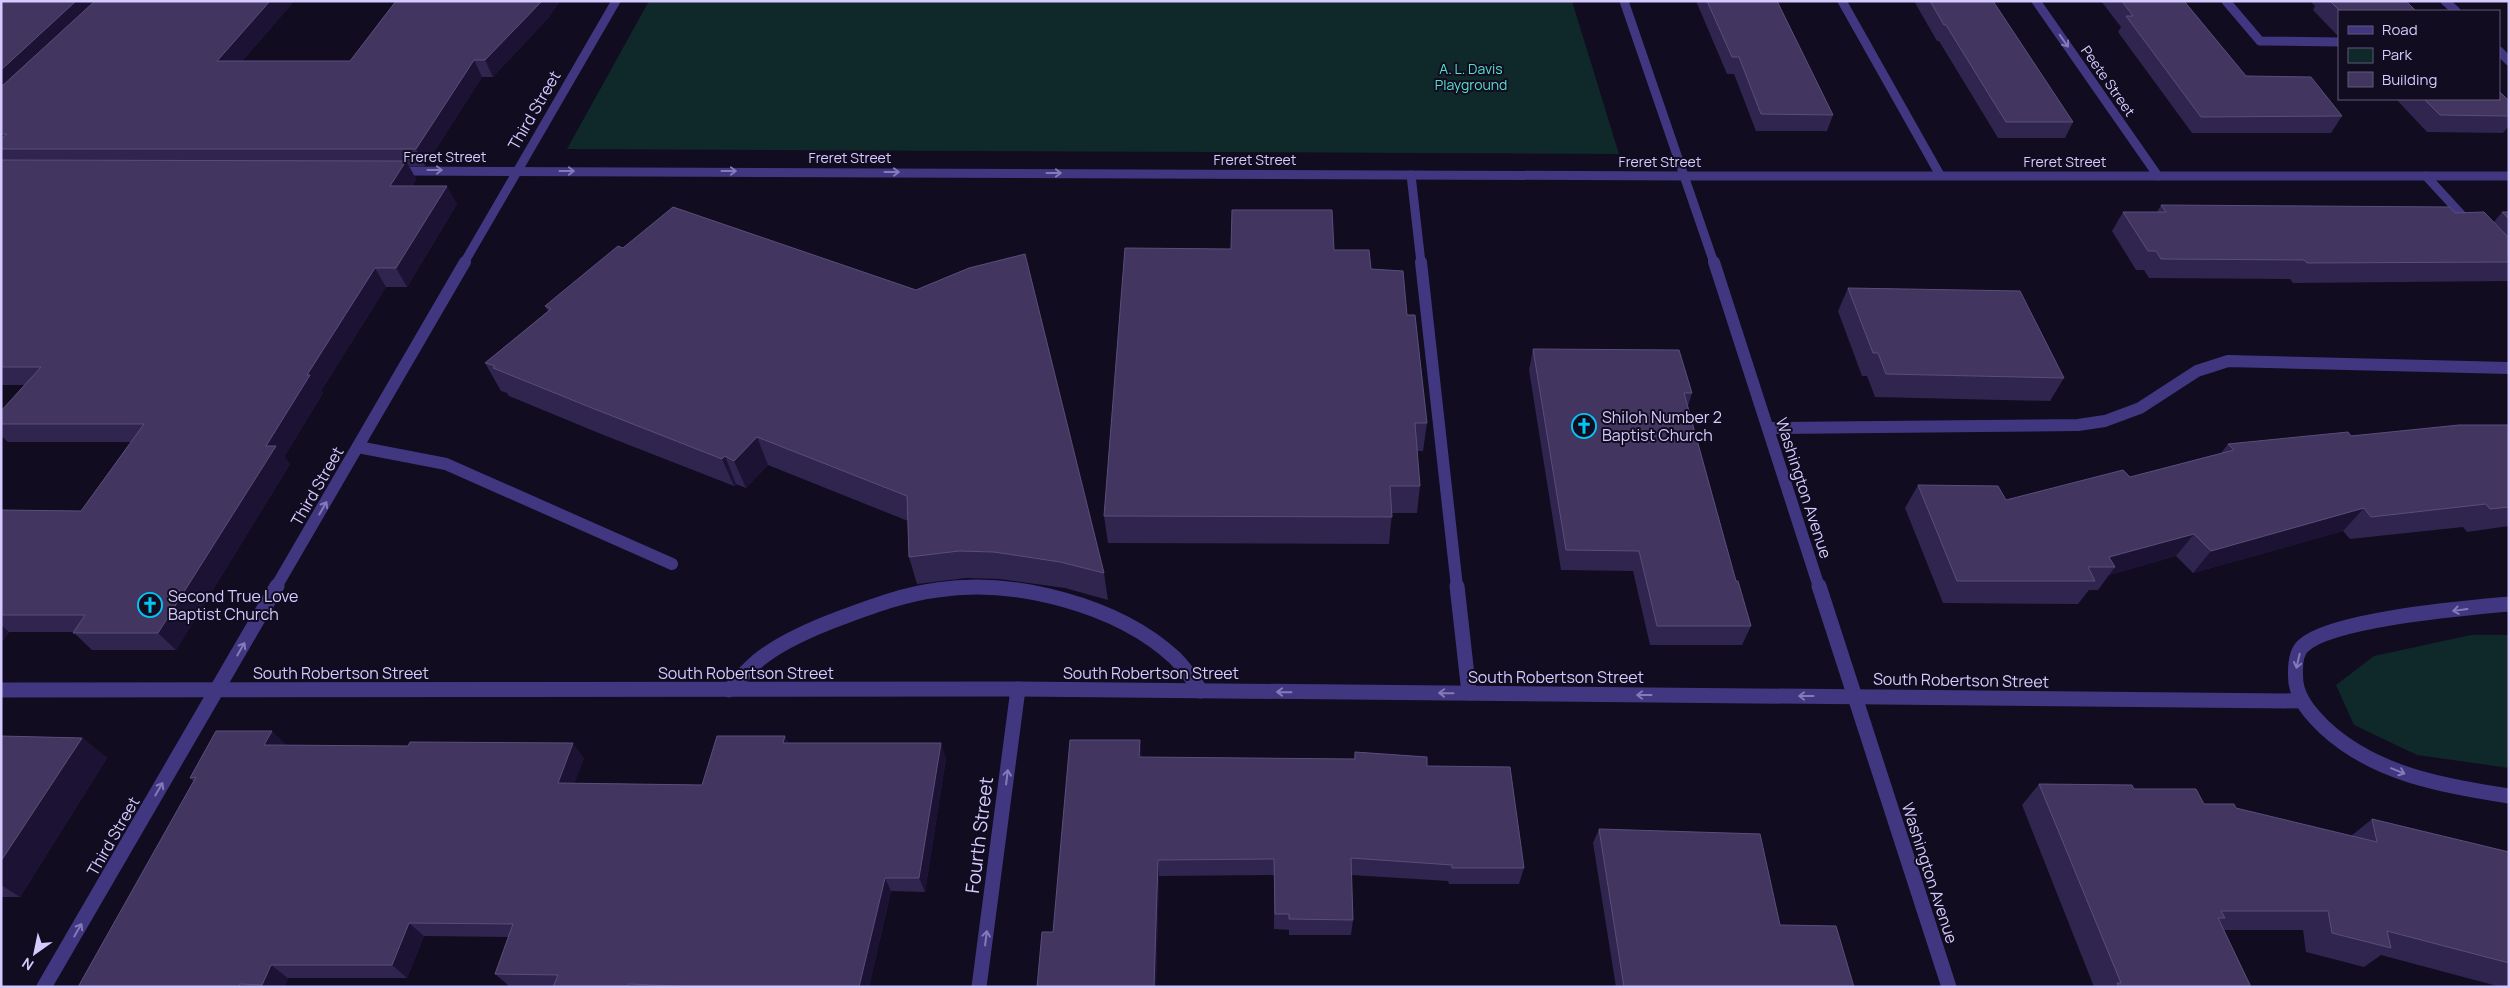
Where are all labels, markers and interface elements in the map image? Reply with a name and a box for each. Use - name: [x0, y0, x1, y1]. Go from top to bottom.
- legend: [2338, 10, 2500, 100]
- text: Road: [2382, 19, 2418, 40]
- one-way arrow: [2059, 34, 2069, 48]
- street label: Peete Street: [2077, 42, 2140, 120]
- text: Park: [2382, 44, 2412, 65]
- park label: A. L. Davis Playground: [1435, 59, 1507, 94]
- street label: Third Street: [502, 66, 566, 154]
- text: Building: [2382, 69, 2437, 90]
- street label: Freret Street: [404, 147, 487, 166]
- street label: Freret Street: [809, 148, 892, 167]
- street label: Freret Street: [1214, 150, 1297, 169]
- street label: Freret Street: [1619, 152, 1702, 171]
- street label: Freret Street: [2024, 152, 2107, 171]
- one-way arrow: [427, 166, 443, 175]
- one-way arrow: [558, 166, 574, 176]
- one-way arrow: [720, 166, 737, 176]
- one-way arrow: [883, 167, 899, 177]
- one-way arrow: [1046, 168, 1062, 178]
- place label: Shiloh Number 2 Baptist Church: [1602, 406, 1722, 446]
- church icon: Shiloh Number 2 Baptist Church: [1571, 413, 1597, 439]
- street label: Washington Avenue: [1771, 415, 1837, 561]
- street label: Third Street: [285, 442, 349, 530]
- one-way arrow: [318, 502, 328, 516]
- place label: Second True Love Baptist Church: [168, 585, 298, 625]
- church icon: Second True Love Baptist Church: [137, 592, 163, 618]
- one-way arrow: [2453, 605, 2469, 615]
- one-way arrow: [237, 642, 247, 656]
- one-way arrow: [2292, 653, 2302, 669]
- street label: South Robertson Street: [253, 662, 429, 684]
- street label: South Robertson Street: [658, 662, 834, 684]
- street label: South Robertson Street: [1063, 662, 1239, 684]
- street label: South Robertson Street: [1468, 666, 1644, 688]
- street label: South Robertson Street: [1873, 667, 2049, 693]
- one-way arrow: [1276, 687, 1292, 696]
- one-way arrow: [1439, 688, 1455, 698]
- one-way arrow: [1636, 690, 1652, 700]
- one-way arrow: [1799, 691, 1815, 701]
- one-way arrow: [2390, 766, 2405, 776]
- one-way arrow: [1002, 770, 1012, 786]
- street label: Fourth Street: [959, 775, 999, 895]
- one-way arrow: [155, 783, 165, 797]
- street label: Third Street: [81, 792, 145, 880]
- street label: Washington Avenue: [1897, 800, 1963, 946]
- one-way arrow: [73, 923, 83, 937]
- north arrow: [10, 928, 60, 978]
- one-way arrow: [981, 931, 991, 947]
- text: N: [18, 954, 37, 975]

